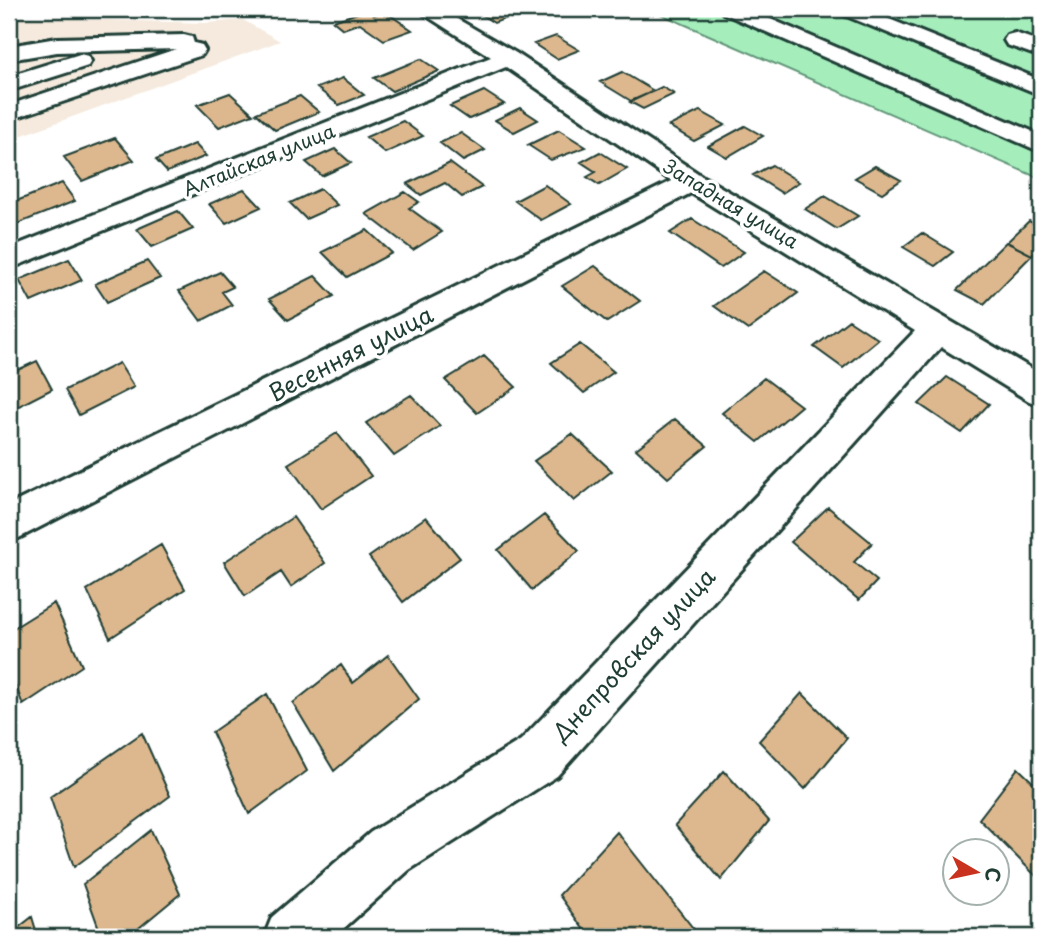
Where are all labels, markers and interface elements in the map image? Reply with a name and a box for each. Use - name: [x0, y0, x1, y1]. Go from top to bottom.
- street label: Алтайская улица: [178, 116, 339, 202]
- street label: Западная улица: [659, 152, 804, 255]
- street label: Весенняя улица: [262, 296, 439, 409]
- street label: Днепровская улица: [542, 559, 723, 749]
- north arrow: [942, 838, 1012, 908]
- text: С: [979, 866, 1009, 884]

